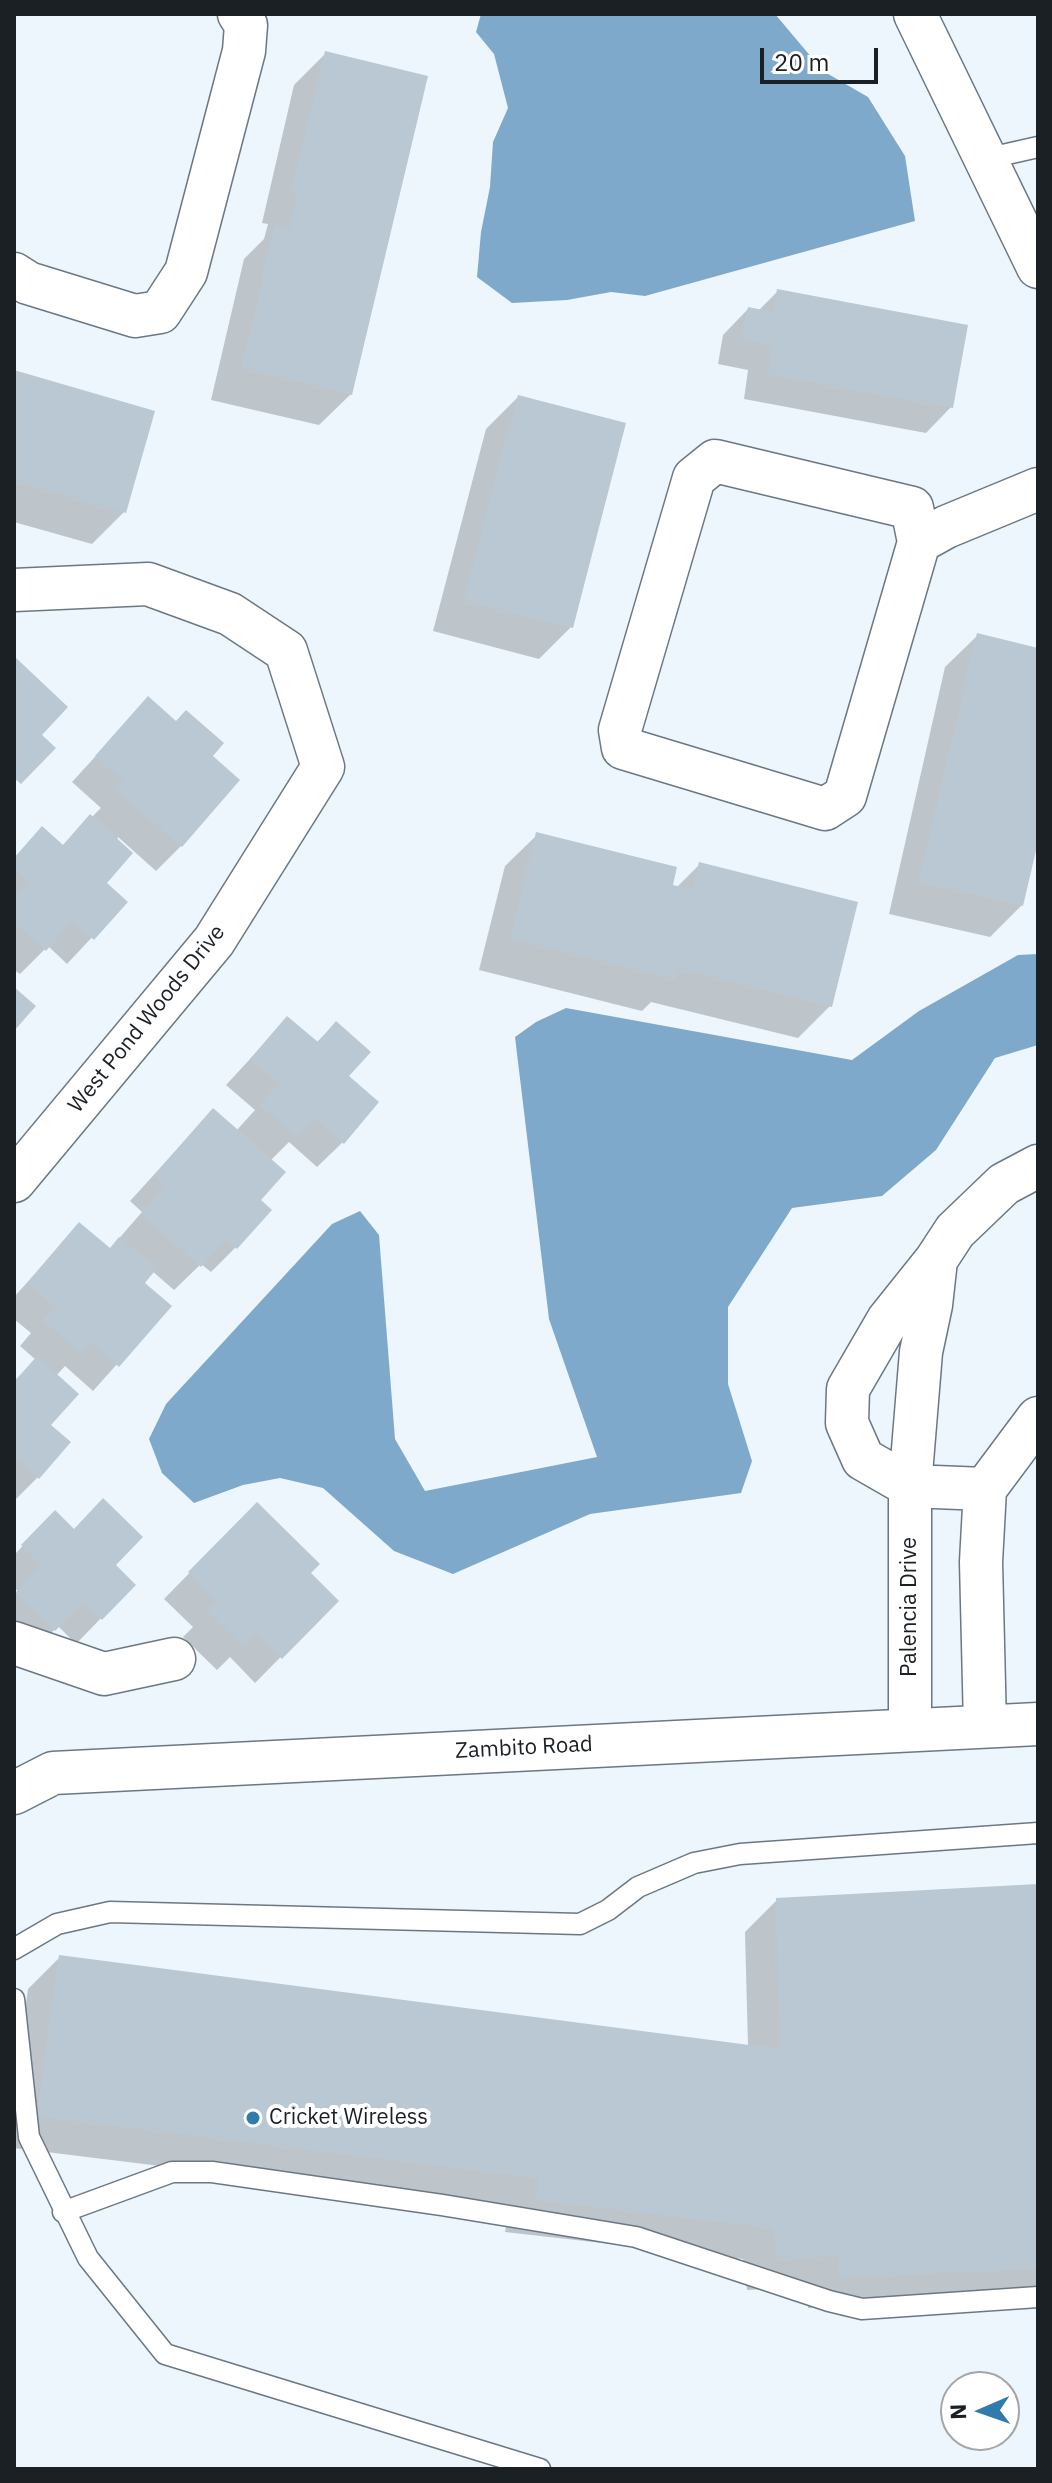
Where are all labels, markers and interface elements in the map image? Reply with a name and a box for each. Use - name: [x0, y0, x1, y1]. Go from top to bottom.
- scale bar: [764, 32, 882, 82]
- text: 20 m: [774, 46, 829, 78]
- street label: West Pond Woods Drive: [63, 920, 231, 1118]
- street label: Palencia Drive: [897, 1537, 923, 1677]
- street label: Zambito Road: [455, 1731, 593, 1765]
- place label: Cricket Wireless: [269, 2105, 428, 2131]
- marker: Cricket Wireless: [244, 2109, 262, 2127]
- north arrow: [940, 2371, 1020, 2451]
- text: N: [943, 2403, 972, 2420]

